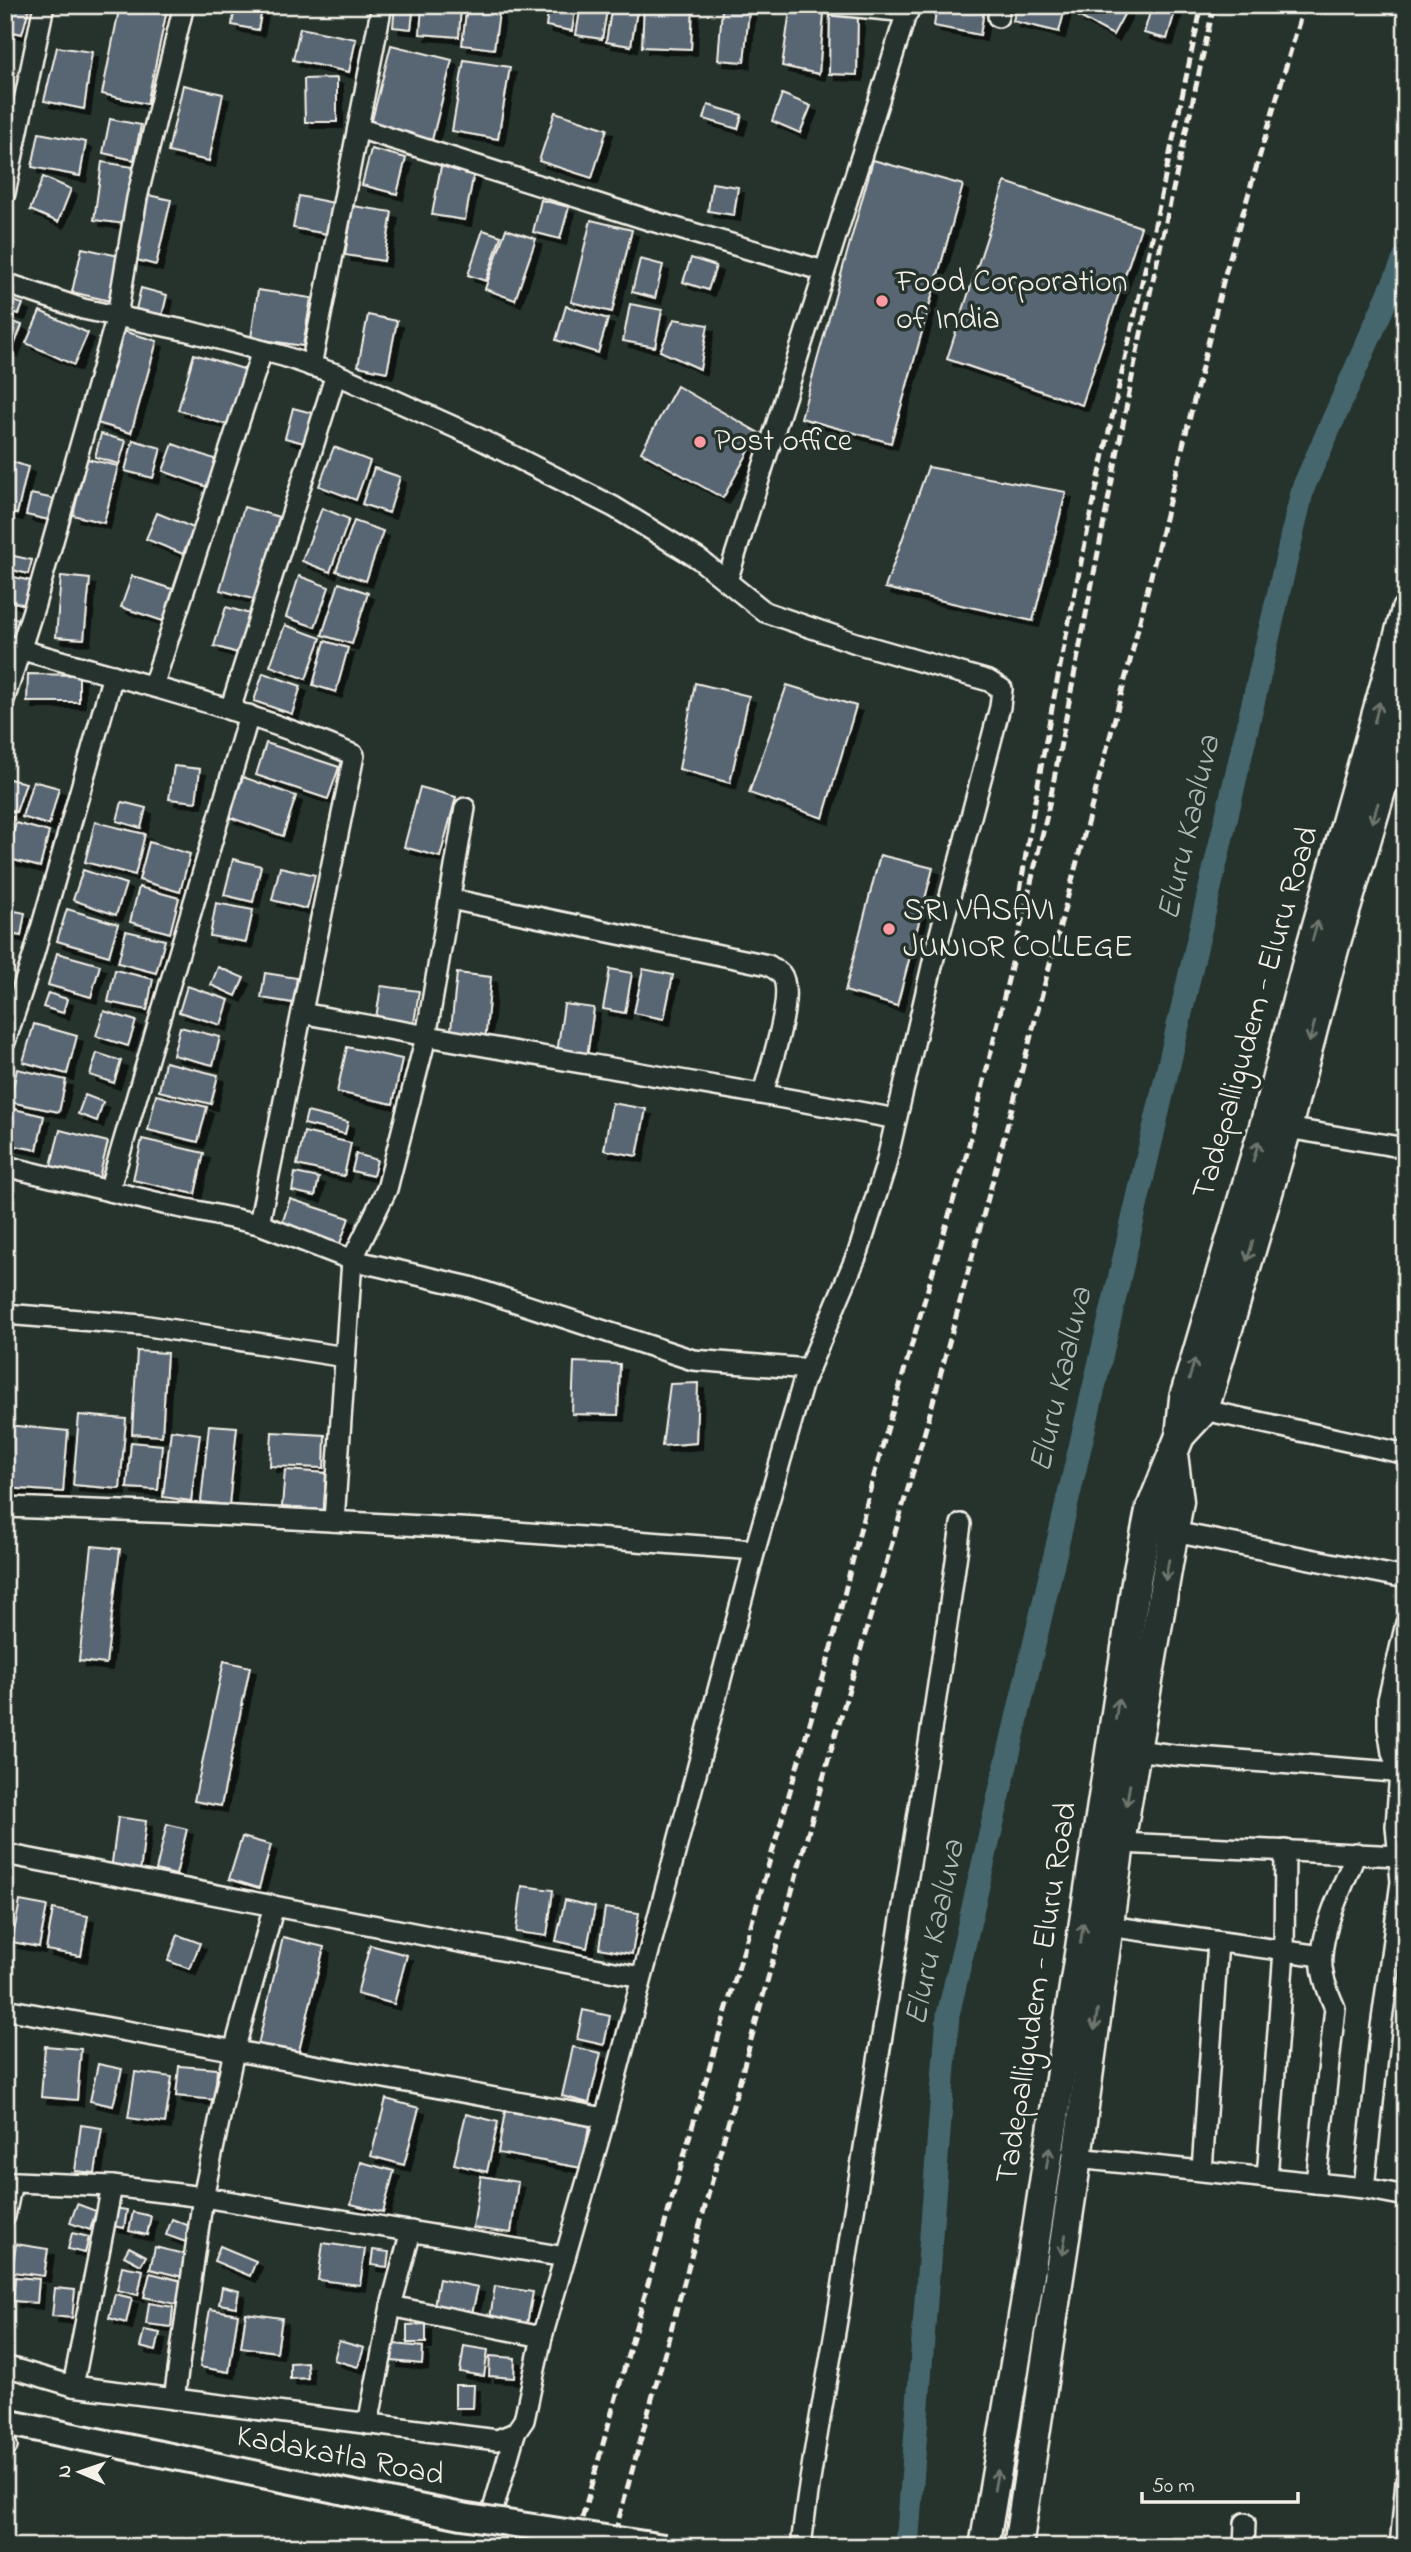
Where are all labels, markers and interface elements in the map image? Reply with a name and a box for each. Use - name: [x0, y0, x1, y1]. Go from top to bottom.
- place label: Food Corporation of India: [895, 260, 1127, 344]
- marker: Food Corporation of India: [874, 293, 890, 309]
- place label: Post office: [714, 419, 853, 466]
- marker: Post office: [692, 434, 708, 450]
- one-way arrow: [1372, 701, 1385, 723]
- water label: Eluru Kaaluva: [1145, 730, 1235, 925]
- one-way arrow: [1367, 802, 1380, 824]
- street label: Tadepalligudem - Eluru Road: [1181, 821, 1333, 1205]
- place label: SRI VASAVI JUNIOR COLLEGE: [903, 888, 1133, 972]
- one-way arrow: [1310, 920, 1323, 942]
- marker: SRI VASAVI JUNIOR COLLEGE: [881, 921, 897, 937]
- one-way arrow: [1305, 1020, 1318, 1043]
- one-way arrow: [1251, 1140, 1264, 1162]
- one-way arrow: [1243, 1240, 1256, 1262]
- water label: Eluru Kaaluva: [1017, 1282, 1107, 1477]
- one-way arrow: [1187, 1358, 1200, 1380]
- one-way arrow: [1160, 1558, 1173, 1581]
- one-way arrow: [1111, 1698, 1124, 1720]
- one-way arrow: [1121, 1783, 1134, 1806]
- street label: Tadepalligudem - Eluru Road: [985, 1799, 1091, 2187]
- water label: Eluru Kaaluva: [893, 1835, 979, 2030]
- one-way arrow: [1076, 1923, 1089, 1945]
- one-way arrow: [1089, 2008, 1102, 2031]
- one-way arrow: [1041, 2147, 1054, 2170]
- one-way arrow: [1057, 2233, 1070, 2256]
- street label: Kadakatla Road: [232, 2414, 448, 2500]
- north arrow: [46, 2436, 116, 2506]
- scale bar: [1142, 2461, 1297, 2505]
- text: N: [52, 2464, 79, 2478]
- one-way arrow: [990, 2469, 1003, 2491]
- text: 50 m: [1152, 2472, 1195, 2502]

